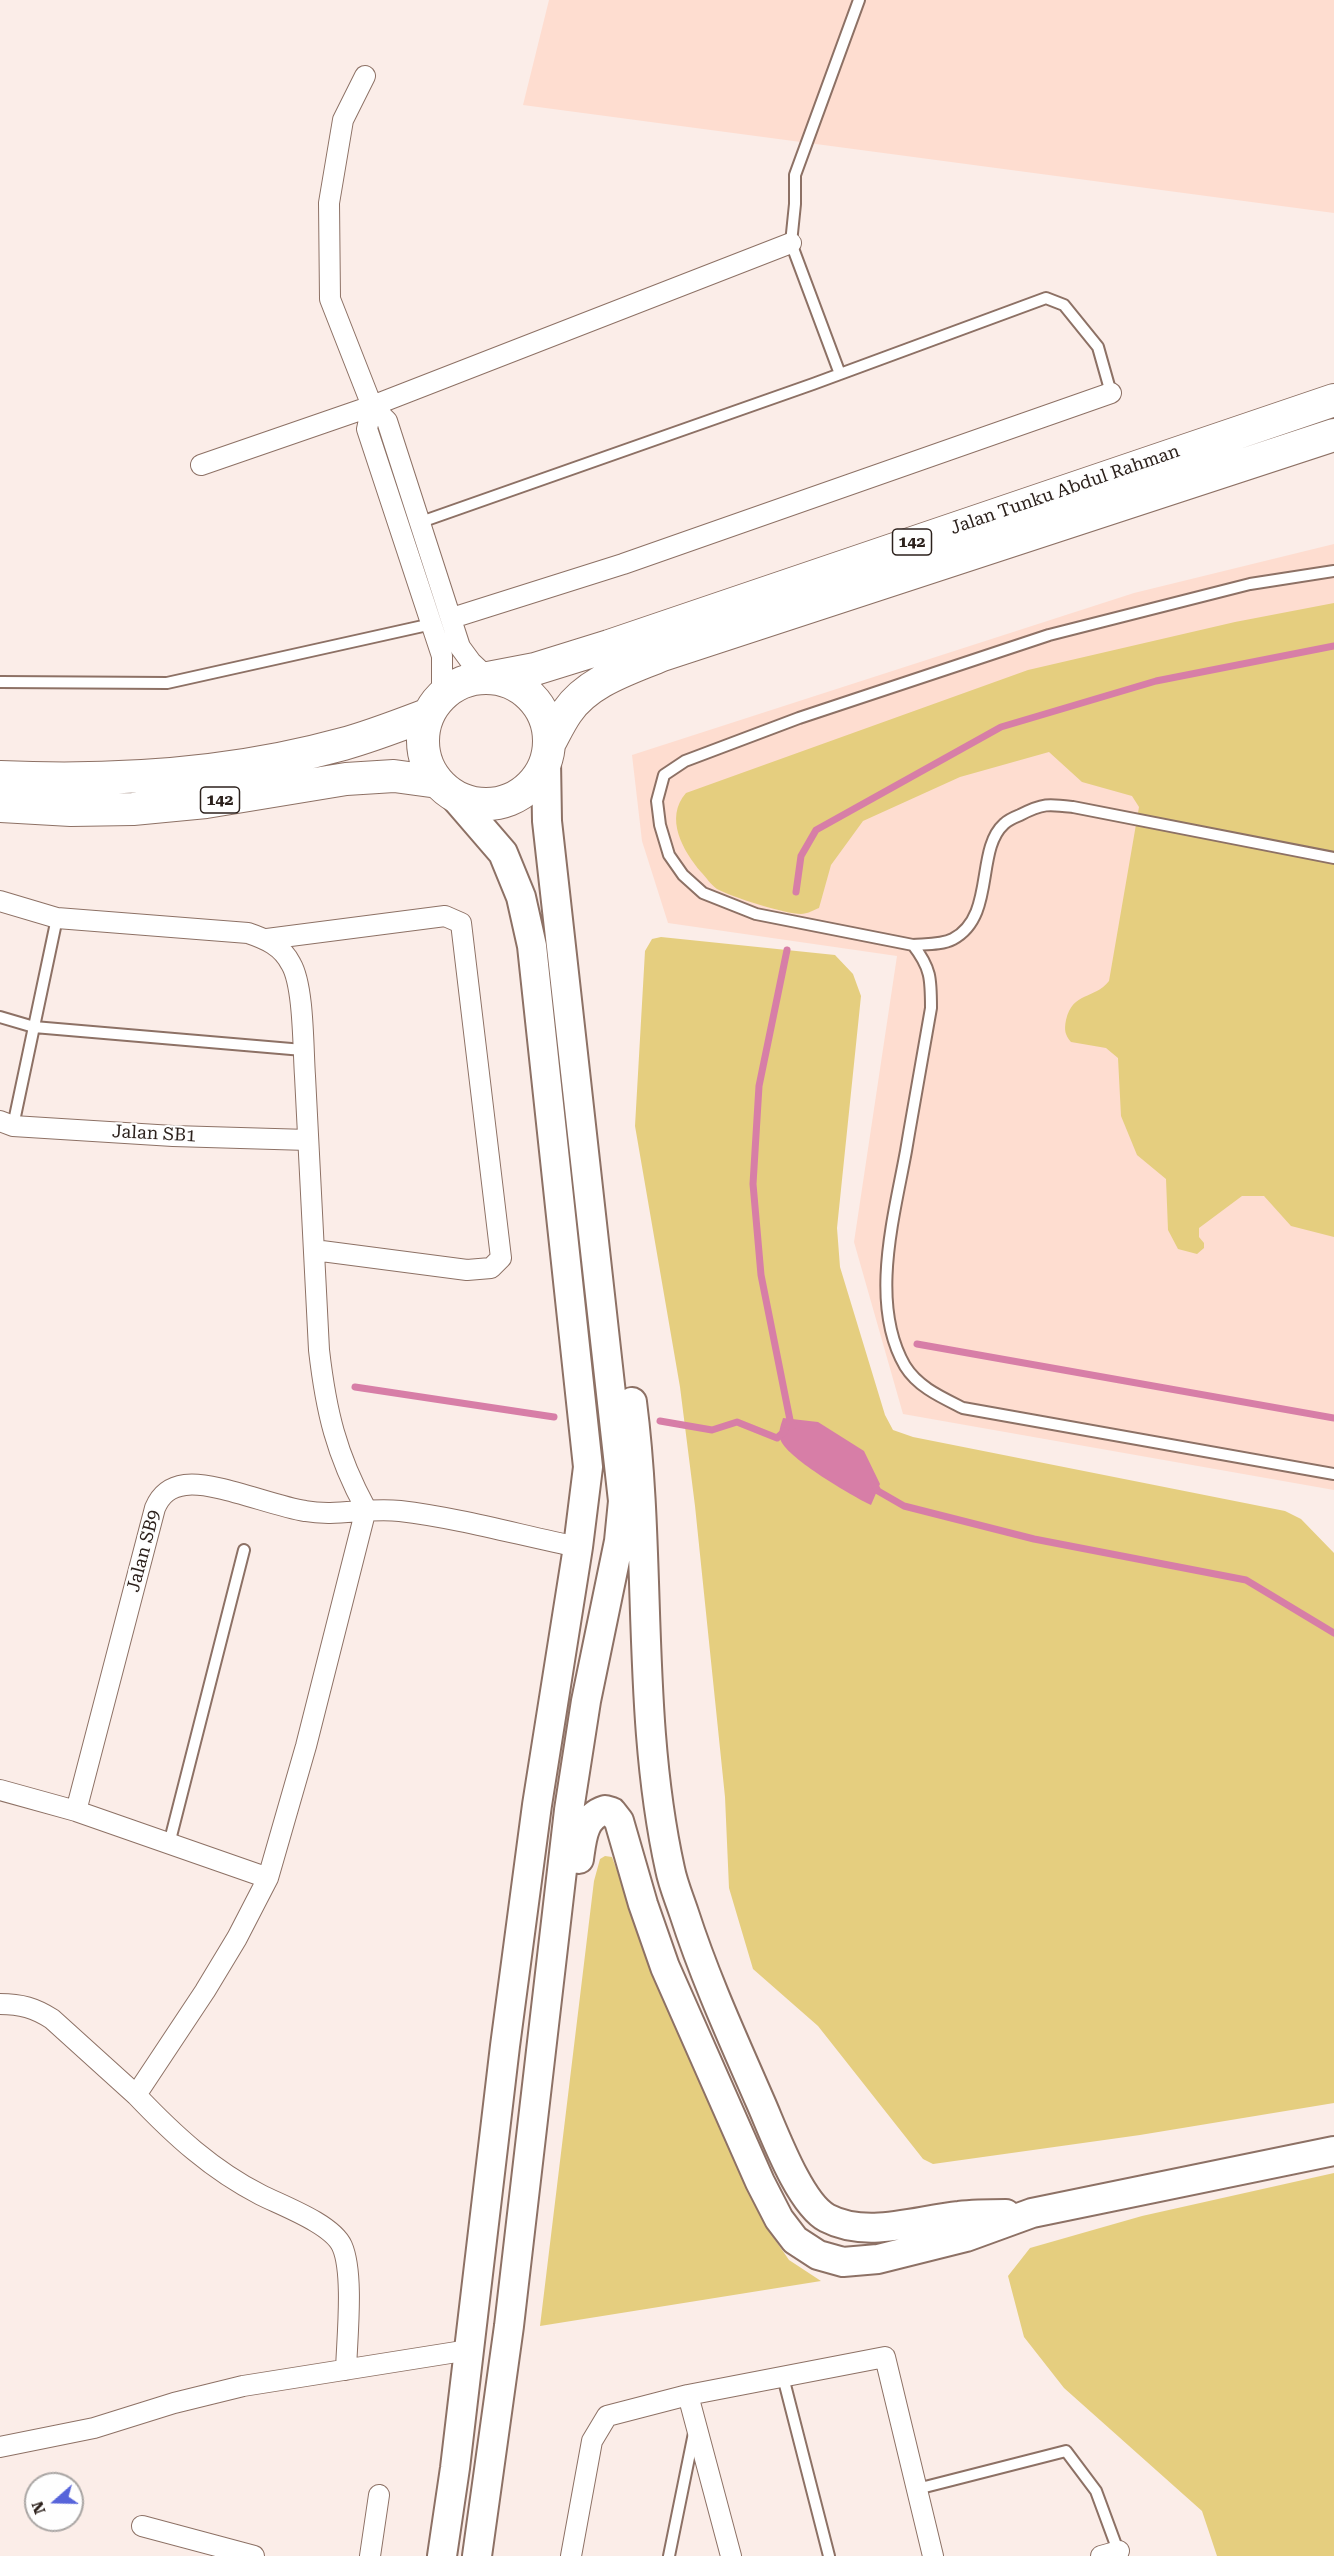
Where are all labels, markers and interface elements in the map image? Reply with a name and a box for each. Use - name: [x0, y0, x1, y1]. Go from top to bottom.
- street label: Jalan Tunku Abdul Rahman: [947, 441, 1183, 539]
- road number: 142: [892, 529, 932, 555]
- road number: 142: [200, 787, 240, 813]
- street label: Jalan SB1: [111, 1121, 197, 1147]
- street label: Jalan SB9: [123, 1507, 165, 1595]
- north arrow: [24, 2472, 84, 2532]
- text: N: [27, 2499, 50, 2517]

